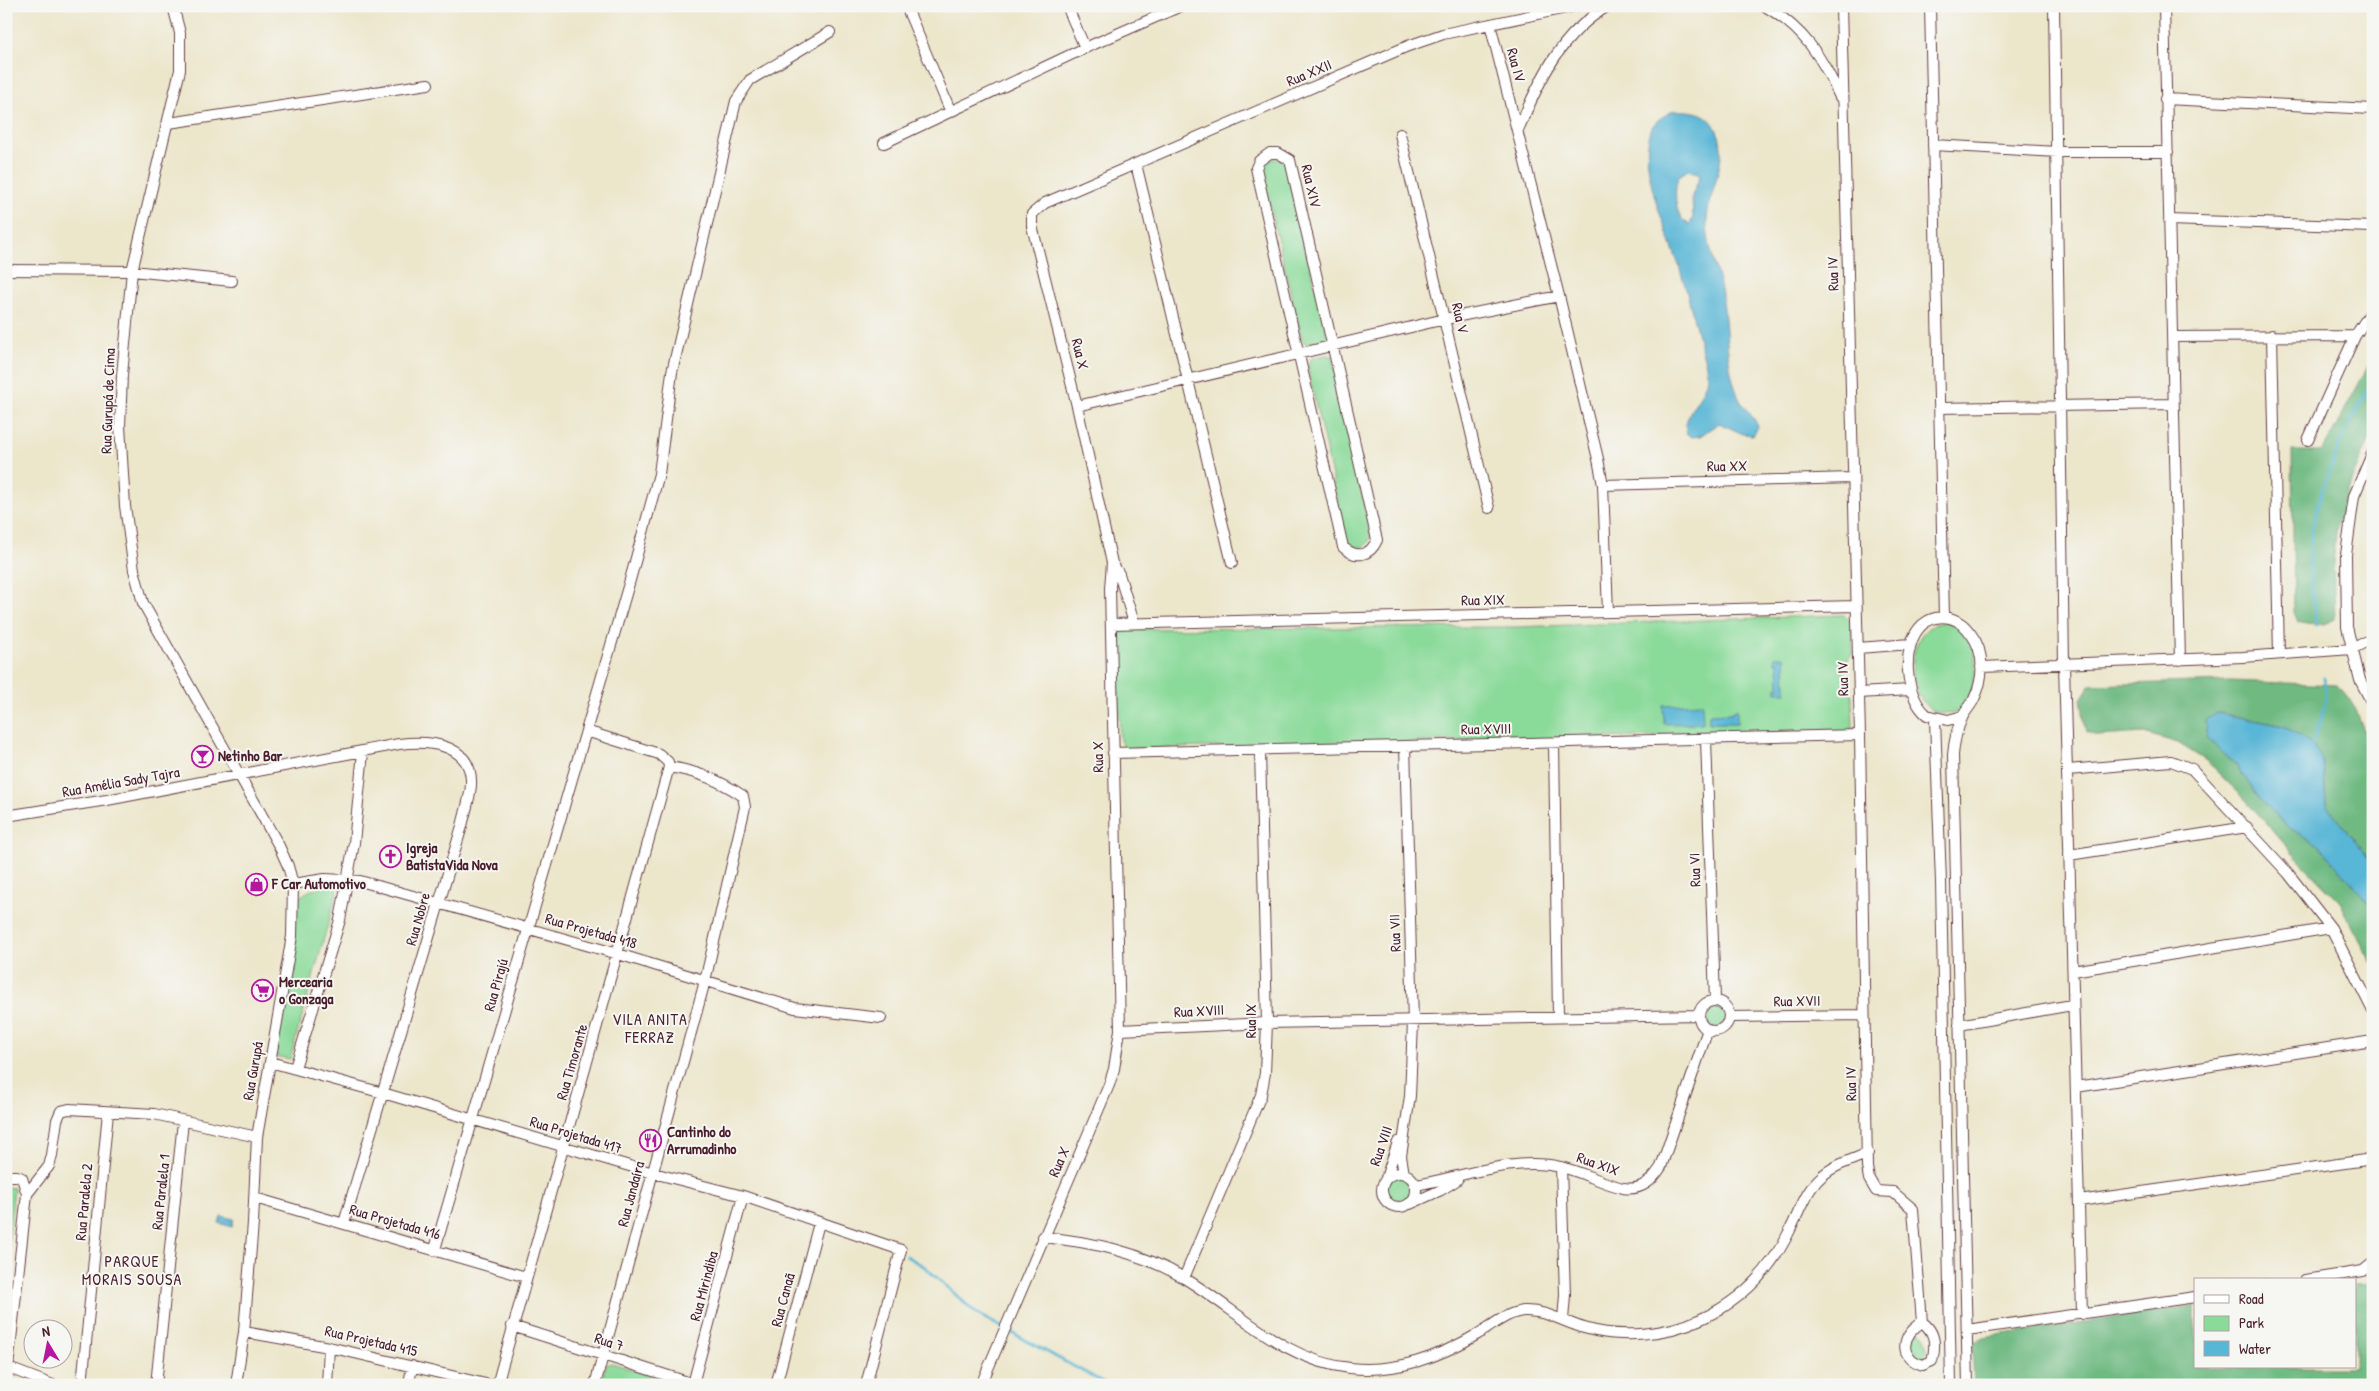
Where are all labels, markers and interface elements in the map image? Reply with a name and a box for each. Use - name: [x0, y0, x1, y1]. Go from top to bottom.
- street label: Rua IV: [1502, 46, 1531, 85]
- street label: Rua XXII: [1283, 54, 1335, 91]
- street label: Rua XIV: [1296, 163, 1327, 210]
- street label: Rua IV: [1821, 256, 1844, 291]
- street label: Rua V: [1447, 301, 1474, 336]
- street label: Rua X: [1067, 336, 1094, 372]
- street label: Rua Gurupá de Cima: [95, 348, 120, 454]
- street label: Rua XX: [1707, 455, 1747, 476]
- street label: Rua XIX: [1461, 589, 1505, 610]
- street label: Rua IV: [1832, 661, 1853, 696]
- street label: Rua XVIII: [1461, 718, 1511, 739]
- street label: Rua X: [1087, 741, 1108, 773]
- bar icon: Netinho Bar: [190, 744, 214, 768]
- place label: Netinho Bar: [218, 745, 283, 766]
- street label: Rua Amélia Sady Tajra: [61, 761, 181, 802]
- place label: Igreja BatistaVida Nova: [406, 837, 498, 875]
- church icon: Igreja BatistaVida Nova: [378, 845, 402, 869]
- street label: Rua VI: [1683, 853, 1706, 887]
- shop icon: F Car Automotivo: [244, 872, 268, 896]
- place label: F Car Automotivo: [271, 873, 366, 894]
- street label: Rua Nobre: [400, 890, 435, 948]
- street label: Rua Projetada 418: [543, 907, 639, 954]
- street label: Rua VII: [1383, 914, 1406, 952]
- street label: Rua Pirajú: [478, 956, 513, 1014]
- place label: Mercearia o Gonzaga: [279, 971, 333, 1010]
- supermarket icon: Mercearia o Gonzaga: [251, 979, 275, 1003]
- street label: Rua XVII: [1773, 990, 1820, 1011]
- street label: Rua XVIII: [1173, 999, 1225, 1022]
- street label: Rua IX: [1240, 1004, 1261, 1038]
- district label: VILA ANITA FERRAZ: [612, 1008, 688, 1048]
- street label: Rua Timorante: [551, 1021, 592, 1102]
- street label: Rua Gurupá: [237, 1040, 268, 1102]
- street label: Rua IV: [1840, 1066, 1861, 1101]
- street label: Rua Projetada 417: [527, 1111, 625, 1159]
- place label: Cantinho do Arrumadinho: [667, 1121, 736, 1159]
- street label: Rua VIII: [1364, 1123, 1397, 1169]
- restaurant icon: Cantinho do Arrumadinho: [639, 1129, 663, 1153]
- street label: Rua X: [1043, 1143, 1074, 1180]
- street label: Rua XIX: [1574, 1146, 1622, 1181]
- street label: Rua Paralela 1: [146, 1153, 175, 1231]
- street label: Rua Jandaíra: [612, 1159, 649, 1229]
- street label: Rua Paralela 2: [70, 1163, 97, 1241]
- street label: Rua Projetada 416: [347, 1198, 443, 1245]
- street label: Rua Mirindiba: [684, 1248, 723, 1323]
- district label: PARQUE MORAIS SOUSA: [82, 1250, 182, 1290]
- street label: Rua Canaã: [765, 1271, 800, 1329]
- legend: [2194, 1278, 2356, 1368]
- text: Road: [2239, 1288, 2264, 1309]
- text: Park: [2239, 1312, 2264, 1333]
- north arrow: [22, 1318, 72, 1368]
- street label: Rua Projetada 415: [323, 1320, 420, 1361]
- text: N: [40, 1321, 52, 1341]
- street label: Rua 7: [592, 1327, 626, 1356]
- text: Water: [2239, 1338, 2271, 1359]

